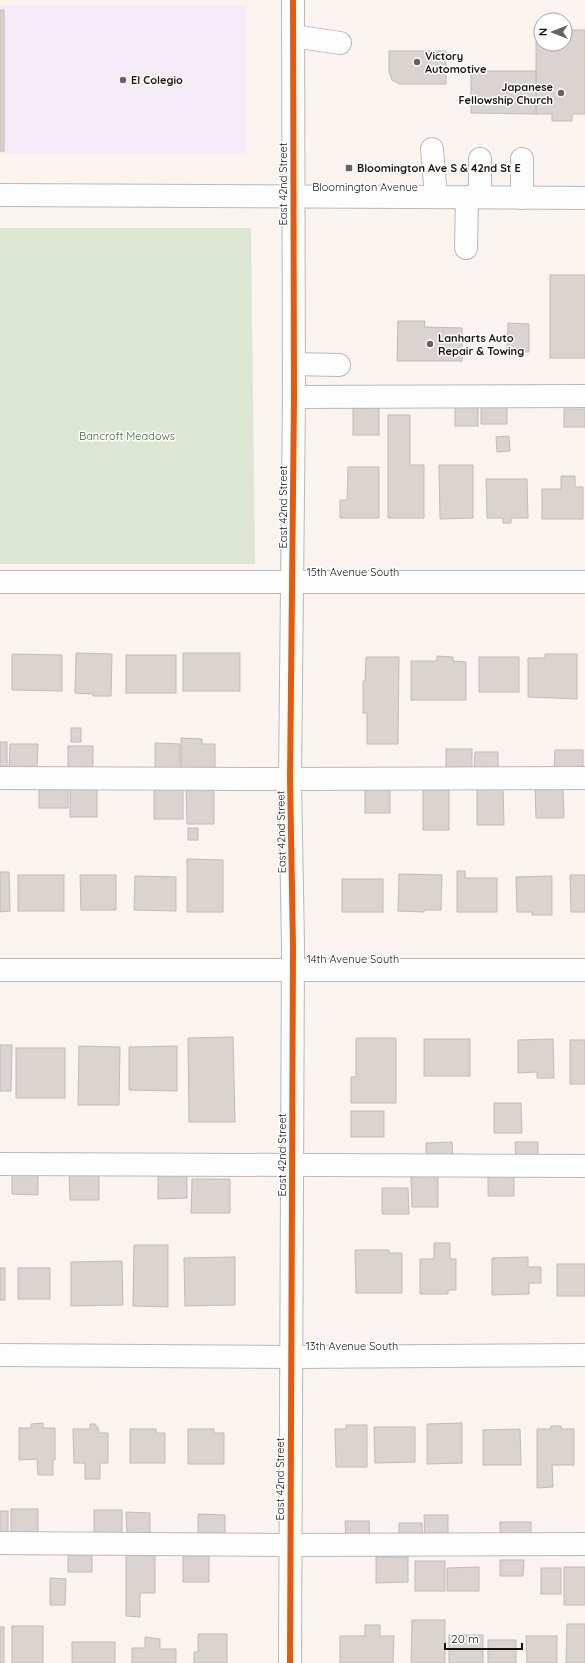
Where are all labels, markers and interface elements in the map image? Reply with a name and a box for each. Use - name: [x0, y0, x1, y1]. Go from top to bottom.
- north arrow: [533, 12, 573, 52]
- text: N: [536, 28, 550, 36]
- place label: Victory Automotive: [425, 49, 487, 76]
- marker: Victory Automotive: [412, 57, 422, 67]
- place label: El Colegio: [131, 73, 183, 87]
- marker: El Colegio: [118, 75, 128, 85]
- place label: Japanese Fellowship Church: [459, 80, 554, 107]
- marker: Japanese Fellowship Church: [556, 88, 566, 98]
- street label: East 42nd Street: [276, 142, 290, 225]
- place label: Bloomington Ave S & 42nd St E: [357, 161, 521, 175]
- marker: Bloomington Ave S & 42nd St E: [344, 163, 354, 173]
- street label: Bloomington Avenue: [312, 180, 418, 194]
- place label: Lanharts Auto Repair & Towing: [438, 331, 524, 358]
- marker: Lanharts Auto Repair & Towing: [425, 339, 435, 349]
- park label: Bancroft Meadows: [79, 429, 175, 443]
- street label: East 42nd Street: [276, 465, 290, 548]
- street label: 15th Avenue South: [307, 565, 399, 579]
- street label: East 42nd Street: [273, 790, 289, 874]
- street label: 14th Avenue South: [307, 952, 399, 966]
- street label: East 42nd Street: [275, 1113, 289, 1196]
- street label: 13th Avenue South: [306, 1339, 398, 1353]
- street label: East 42nd Street: [273, 1437, 287, 1520]
- scale bar: [445, 1625, 522, 1651]
- text: 20 m: [451, 1631, 479, 1646]

